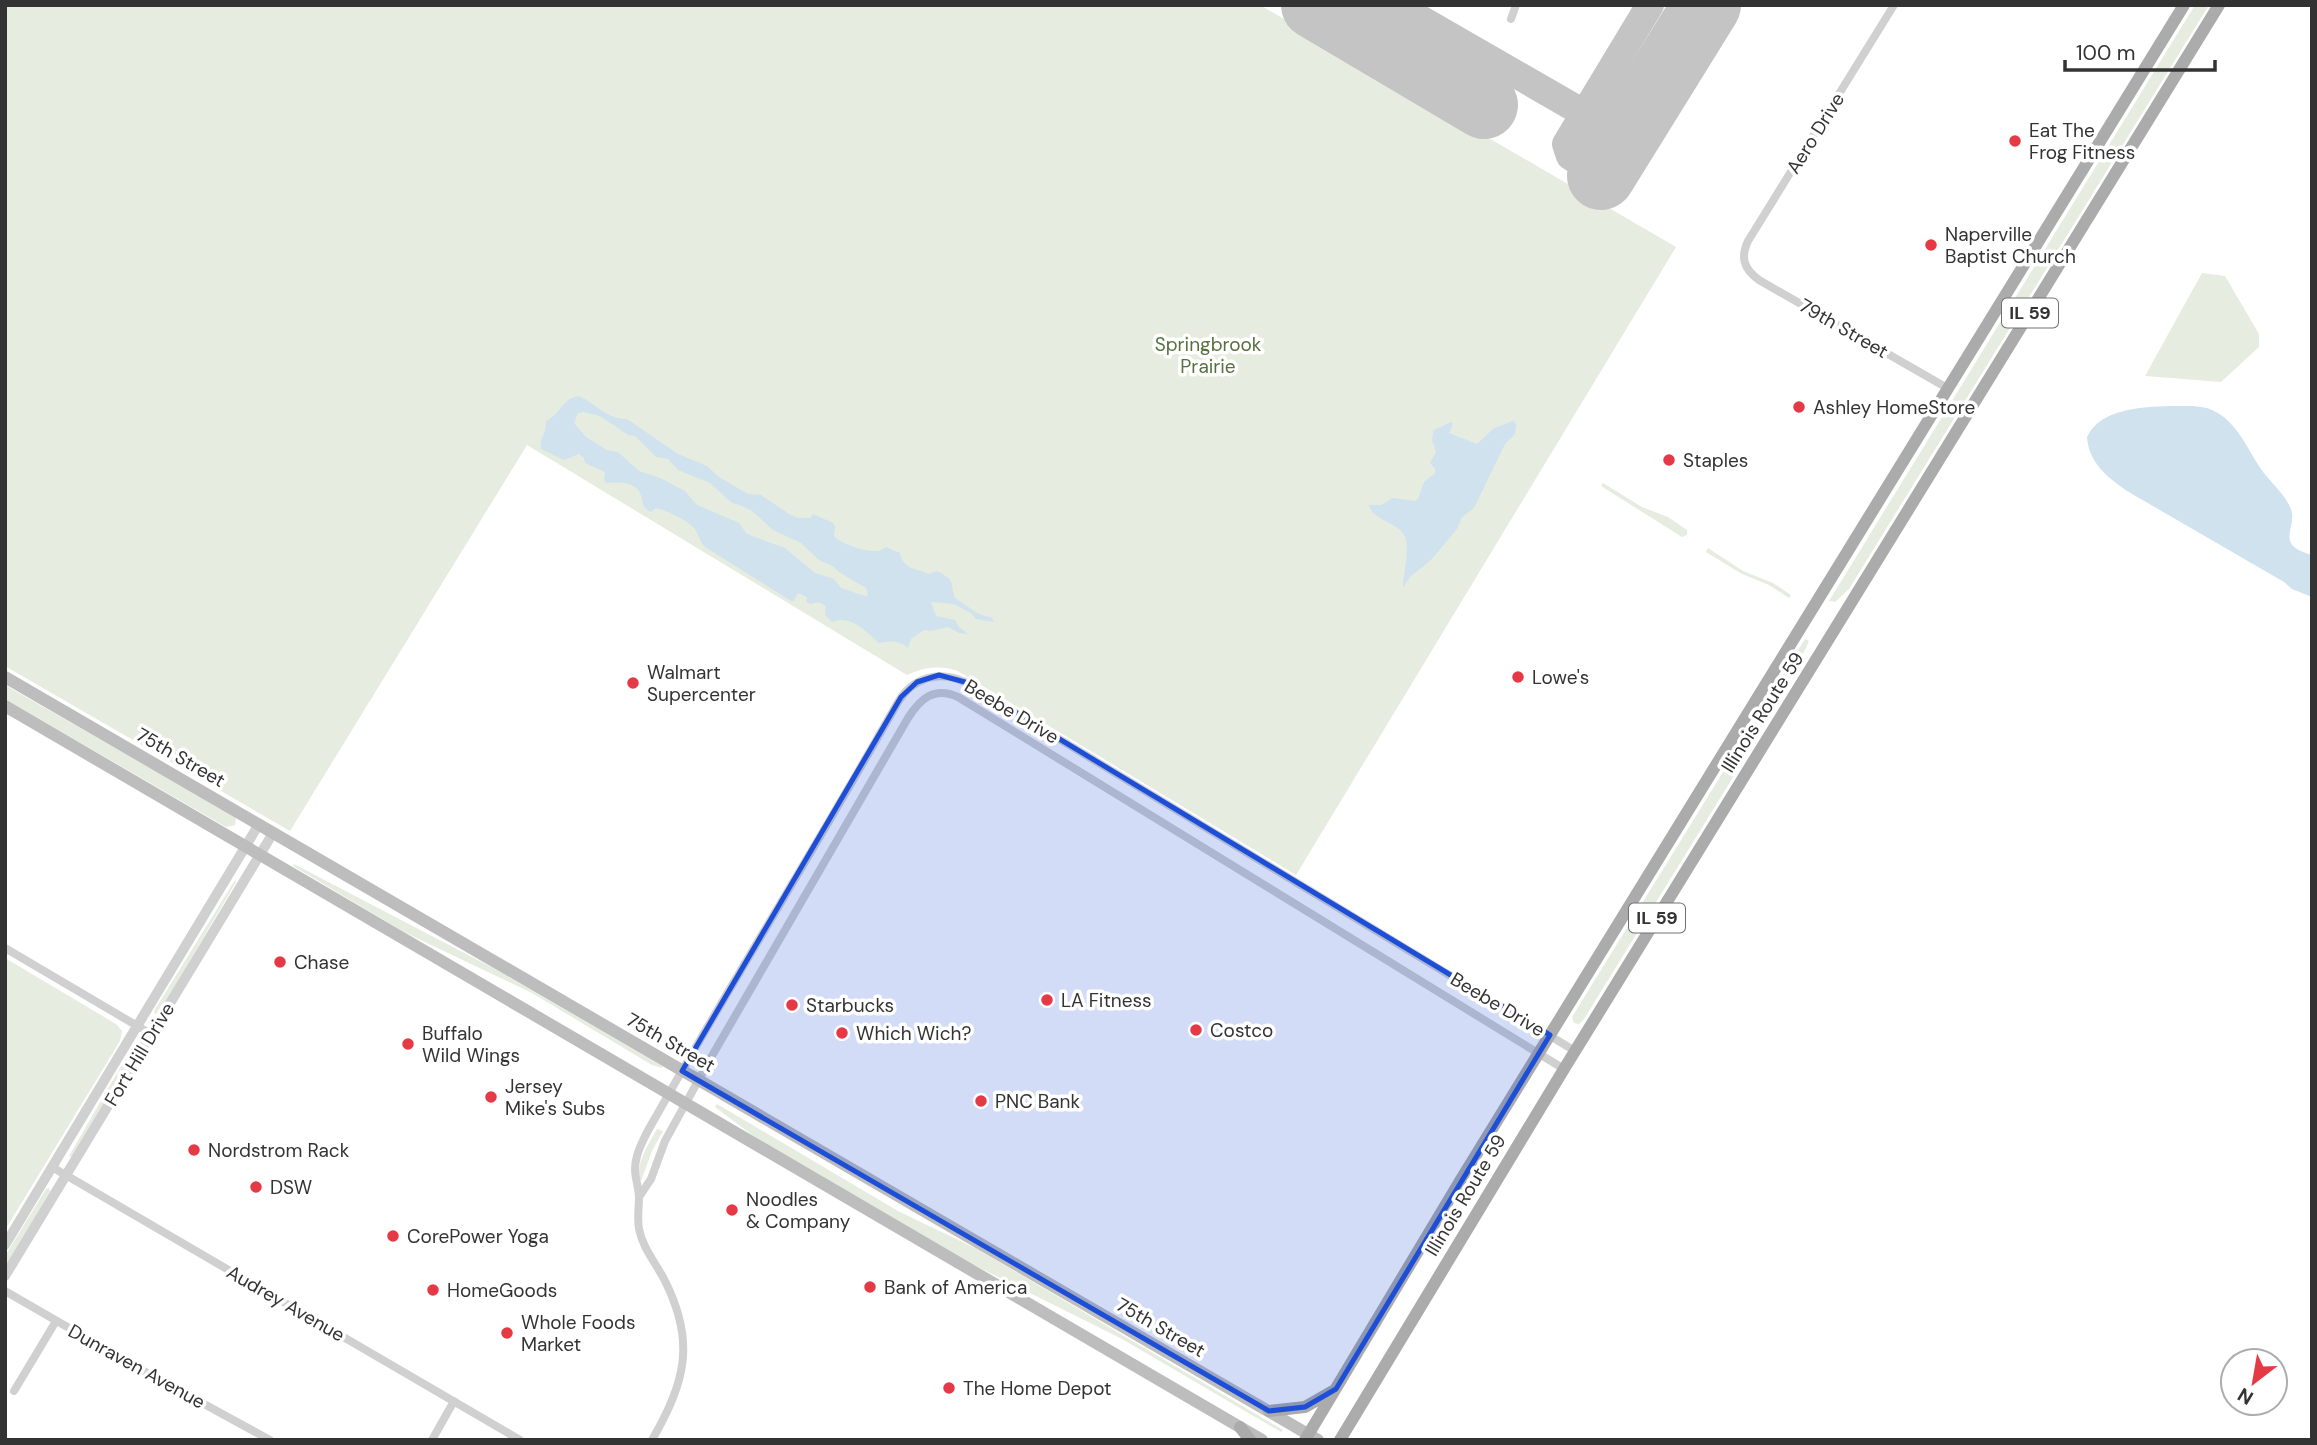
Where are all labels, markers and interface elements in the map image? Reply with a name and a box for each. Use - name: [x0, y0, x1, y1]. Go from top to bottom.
- scale bar: [2065, 28, 2216, 72]
- text: 100 m: [2076, 39, 2136, 67]
- street label: Aero Drive: [1781, 88, 1850, 178]
- place label: Eat The Frog Fitness: [2029, 118, 2135, 165]
- marker: Eat The Frog Fitness: [2007, 133, 2023, 149]
- place label: Naperville Baptist Church: [1945, 222, 2076, 269]
- marker: Naperville Baptist Church: [1923, 237, 1939, 253]
- street label: 79th Street: [1795, 293, 1893, 364]
- road number: IL 59: [2002, 298, 2058, 328]
- park label: Springbrook Prairie: [1155, 332, 1262, 379]
- place label: Ashley HomeStore: [1813, 395, 1975, 420]
- marker: Ashley HomeStore: [1791, 399, 1807, 415]
- place label: Staples: [1683, 448, 1748, 473]
- marker: Staples: [1661, 452, 1677, 468]
- street label: Illinois Route 59: [1715, 647, 1810, 777]
- place label: Walmart Supercenter: [647, 660, 756, 707]
- place label: Lowe's: [1532, 665, 1589, 690]
- marker: Lowe's: [1510, 669, 1526, 685]
- street label: Beebe Drive: [960, 673, 1064, 749]
- marker: Walmart Supercenter: [625, 675, 641, 691]
- street label: 75th Street: [132, 722, 230, 793]
- road number: IL 59: [1629, 903, 1685, 932]
- place label: Chase: [294, 950, 349, 975]
- marker: Chase: [272, 954, 288, 970]
- street label: Beebe Drive: [1446, 966, 1550, 1042]
- place label: LA Fitness: [1061, 988, 1152, 1013]
- marker: LA Fitness: [1039, 992, 1055, 1008]
- place label: Starbucks: [806, 993, 894, 1018]
- marker: Starbucks: [784, 997, 800, 1013]
- street label: Fort Hill Drive: [99, 998, 180, 1111]
- street label: 75th Street: [622, 1007, 720, 1078]
- place label: Costco: [1210, 1018, 1273, 1043]
- place label: Buffalo Wild Wings: [422, 1021, 520, 1068]
- place label: Which Wich?: [856, 1021, 971, 1046]
- marker: Costco: [1188, 1022, 1204, 1038]
- marker: Which Wich?: [834, 1025, 850, 1041]
- marker: Buffalo Wild Wings: [400, 1036, 416, 1052]
- place label: Jersey Mike's Subs: [505, 1074, 605, 1121]
- marker: Jersey Mike's Subs: [483, 1089, 499, 1105]
- place label: PNC Bank: [995, 1089, 1081, 1114]
- marker: PNC Bank: [973, 1093, 989, 1109]
- street label: Illinois Route 59: [1419, 1130, 1512, 1261]
- place label: Nordstrom Rack: [208, 1138, 350, 1163]
- marker: Nordstrom Rack: [186, 1142, 202, 1158]
- place label: DSW: [270, 1175, 312, 1200]
- marker: DSW: [248, 1179, 264, 1195]
- place label: Noodles & Company: [746, 1187, 851, 1234]
- marker: Noodles & Company: [724, 1202, 740, 1218]
- place label: CorePower Yoga: [407, 1224, 549, 1249]
- marker: CorePower Yoga: [385, 1228, 401, 1244]
- street label: Audrey Avenue: [222, 1259, 349, 1347]
- place label: Bank of America: [884, 1275, 1027, 1300]
- place label: HomeGoods: [447, 1278, 557, 1303]
- marker: Bank of America: [862, 1279, 878, 1295]
- marker: HomeGoods: [425, 1282, 441, 1298]
- street label: 75th Street: [1112, 1292, 1210, 1363]
- place label: Whole Foods Market: [521, 1310, 635, 1357]
- street label: Dunraven Avenue: [64, 1318, 210, 1414]
- marker: Whole Foods Market: [499, 1325, 515, 1341]
- north arrow: [2219, 1347, 2289, 1417]
- place label: The Home Depot: [963, 1376, 1112, 1401]
- marker: The Home Depot: [941, 1380, 957, 1396]
- text: N: [2233, 1382, 2258, 1410]

